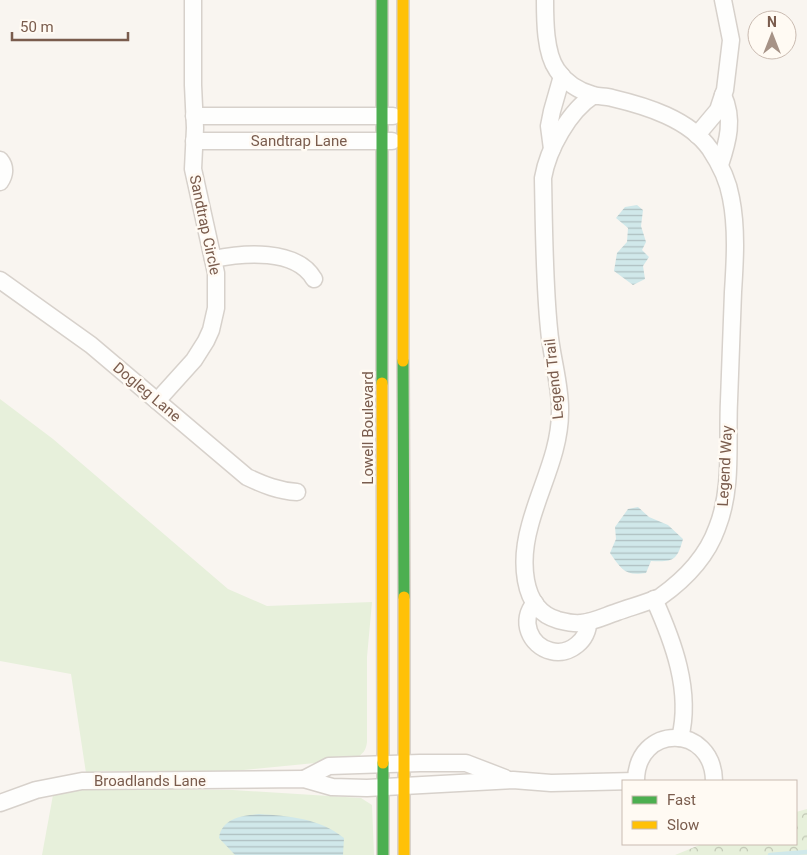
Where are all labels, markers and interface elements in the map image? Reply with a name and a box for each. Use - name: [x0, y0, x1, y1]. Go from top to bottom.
- scale bar: [12, 10, 129, 42]
- north arrow: [747, 10, 797, 60]
- text: N: [767, 14, 777, 30]
- text: 50 m: [20, 18, 54, 36]
- street label: Sandtrap Lane: [251, 132, 347, 150]
- street label: Sandtrap Circle: [186, 173, 224, 277]
- street label: Legend Trail: [541, 338, 567, 420]
- street label: Dogleg Lane: [109, 358, 185, 426]
- street label: Lowell Boulevard: [359, 371, 377, 485]
- street label: Legend Way: [714, 425, 736, 507]
- street label: Broadlands Lane: [94, 772, 206, 790]
- legend: [622, 780, 797, 845]
- text: Fast: [667, 791, 696, 809]
- text: Slow: [667, 816, 699, 834]

